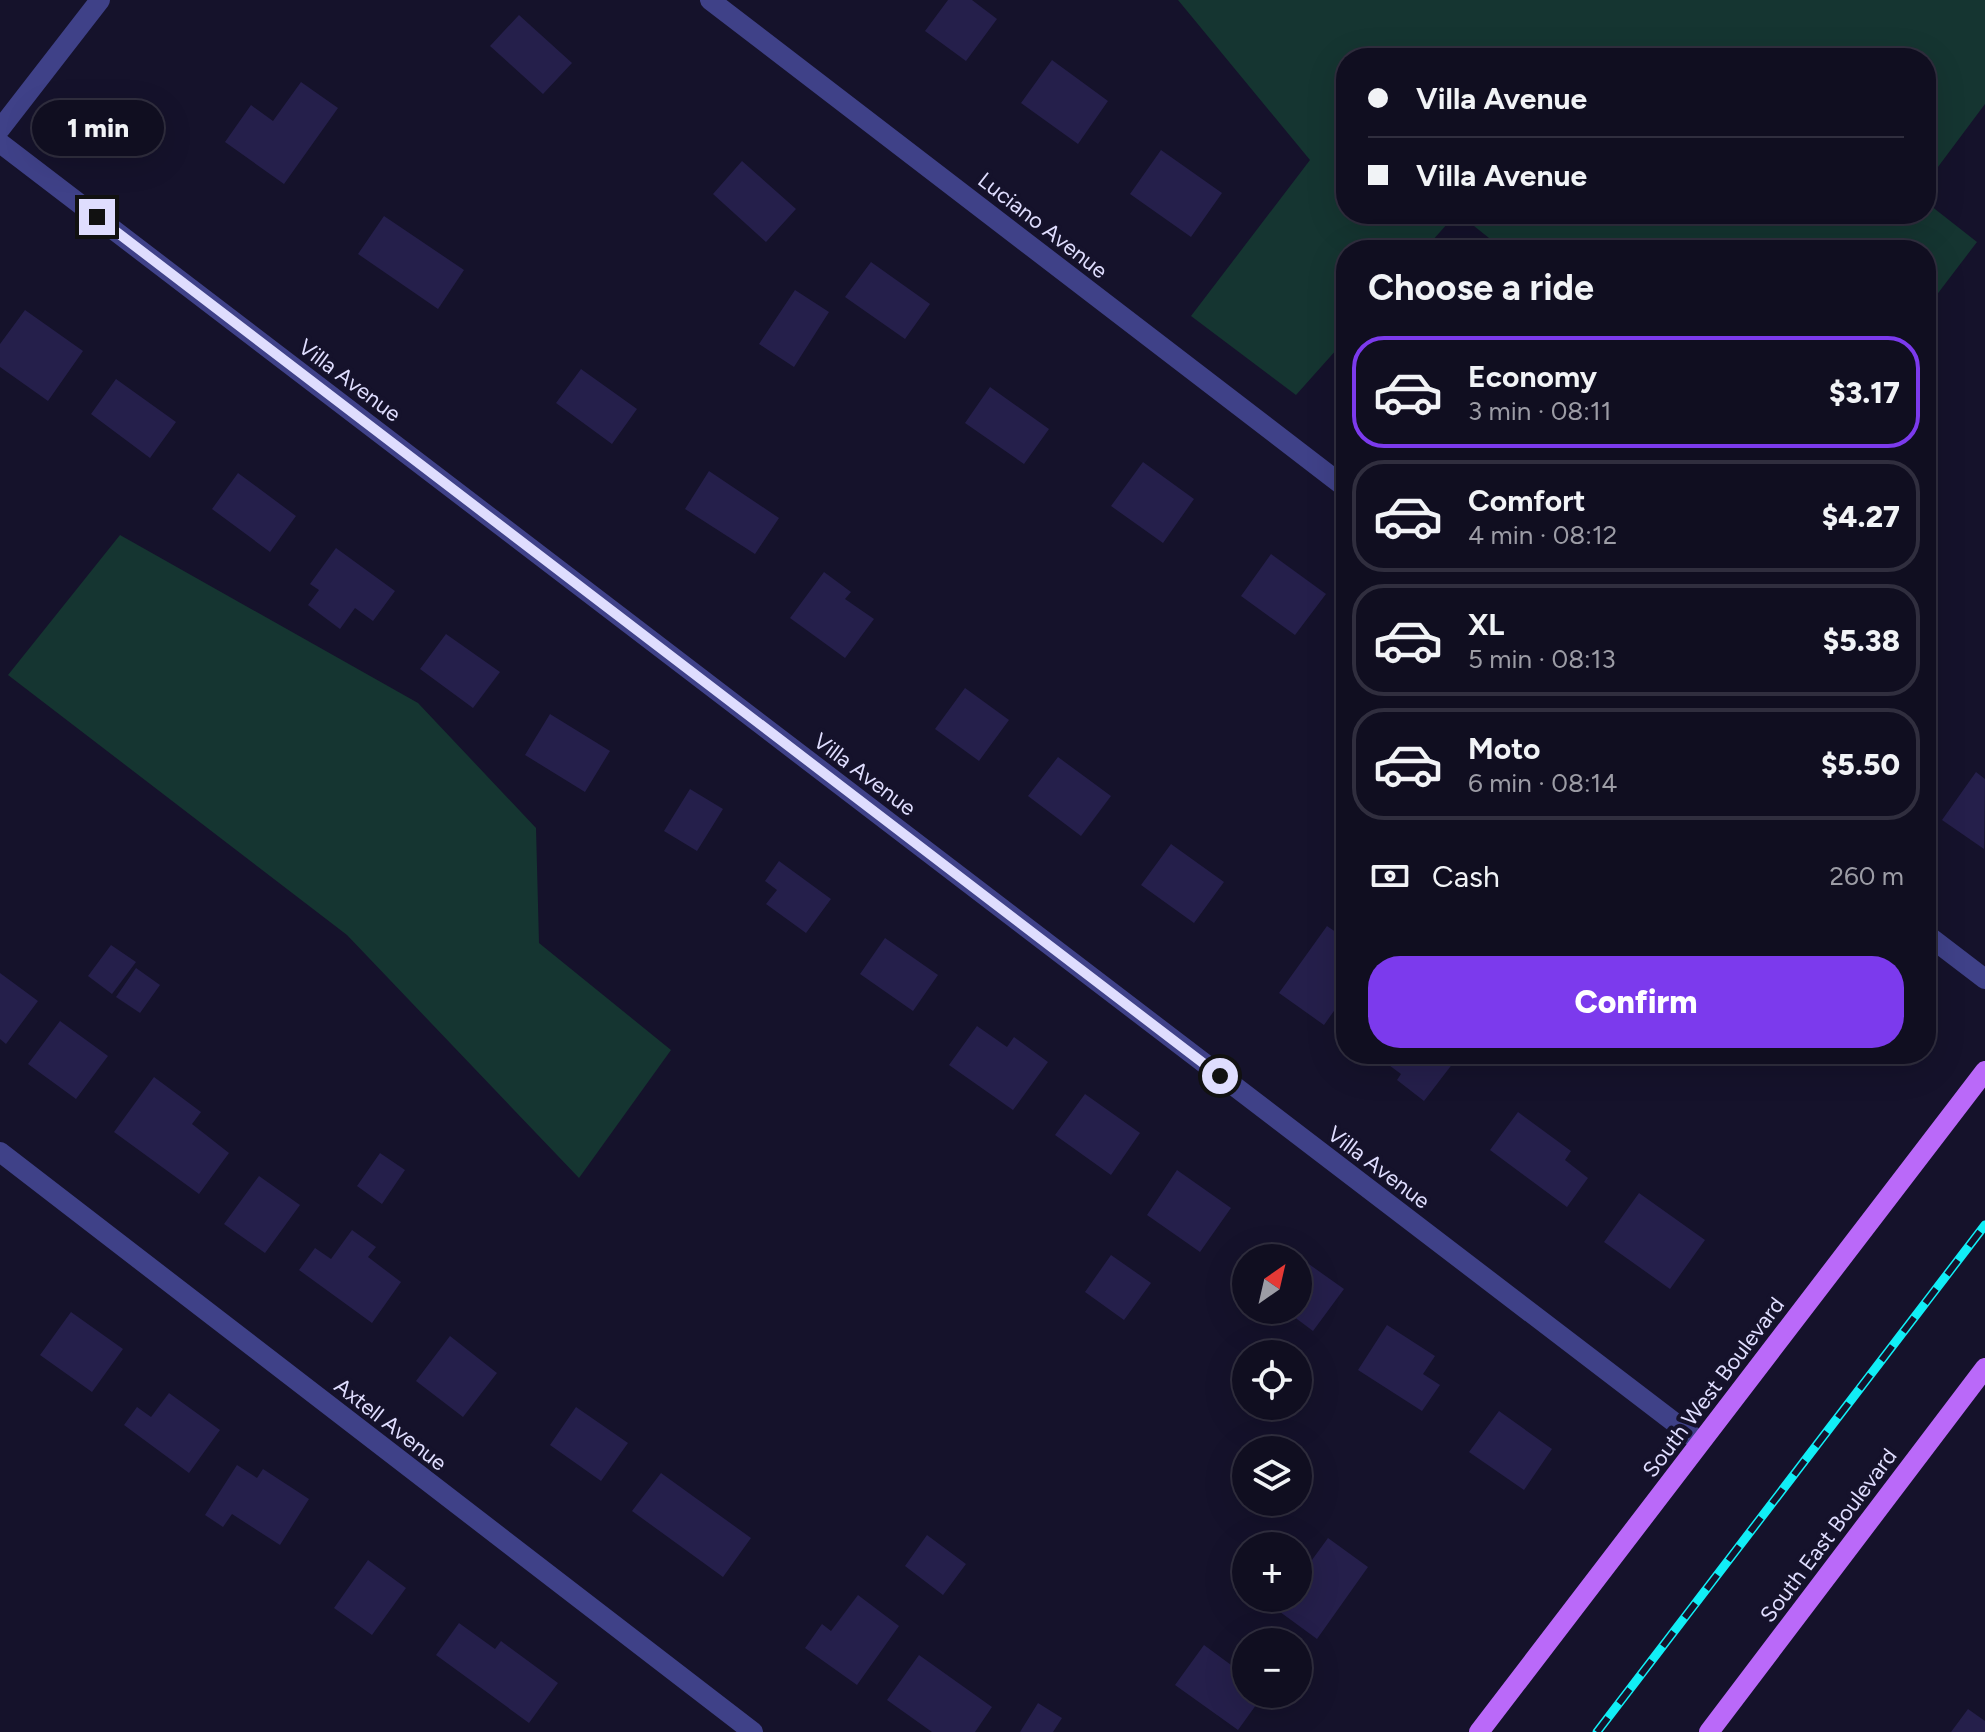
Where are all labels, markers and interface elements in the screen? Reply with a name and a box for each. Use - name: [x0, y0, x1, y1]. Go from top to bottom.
- text: Villa Avenue: [1416, 80, 1587, 117]
- callout: 1 min: [31, 101, 163, 157]
- text: 1 min: [67, 112, 129, 144]
- text: Villa Avenue: [1416, 157, 1587, 194]
- street label: Luciano Avenue: [973, 166, 1113, 284]
- route end: [79, 199, 115, 235]
- text: Choose a ride: [1368, 266, 1594, 309]
- street label: Villa Avenue: [293, 333, 406, 428]
- icon: car: [1372, 356, 1444, 428]
- text: Economy: [1468, 358, 1597, 395]
- text: $3.17: [1829, 374, 1900, 411]
- text: 3 min · 08:11: [1468, 395, 1611, 427]
- icon: car: [1372, 480, 1444, 552]
- text: Comfort: [1468, 482, 1586, 519]
- text: $4.27: [1822, 498, 1900, 535]
- text: 4 min · 08:12: [1468, 519, 1617, 551]
- icon: car: [1372, 604, 1444, 676]
- text: XL: [1468, 606, 1504, 643]
- text: $5.38: [1823, 622, 1900, 659]
- text: 5 min · 08:13: [1468, 643, 1616, 675]
- street label: Villa Avenue: [808, 727, 921, 822]
- icon: car: [1372, 728, 1444, 800]
- text: Moto: [1468, 730, 1540, 767]
- text: $5.50: [1821, 746, 1900, 783]
- text: 6 min · 08:14: [1468, 767, 1617, 799]
- icon: cash: [1368, 854, 1412, 898]
- text: Cash: [1432, 858, 1500, 895]
- text: 260 m: [1830, 860, 1904, 892]
- button: Confirm: [1368, 956, 1904, 1048]
- route start: [1202, 1058, 1238, 1094]
- street label: Villa Avenue: [1322, 1120, 1435, 1215]
- north arrow: [1232, 1244, 1312, 1324]
- map controls: [1232, 1244, 1312, 1708]
- street label: South West Boulevard: [1637, 1292, 1790, 1483]
- button: locate: [1232, 1340, 1312, 1420]
- street label: Axtell Avenue: [329, 1372, 452, 1477]
- button: layers: [1232, 1436, 1312, 1516]
- street label: South East Boulevard: [1754, 1443, 1903, 1628]
- button: +: [1232, 1532, 1312, 1612]
- button: −: [1232, 1628, 1312, 1708]

